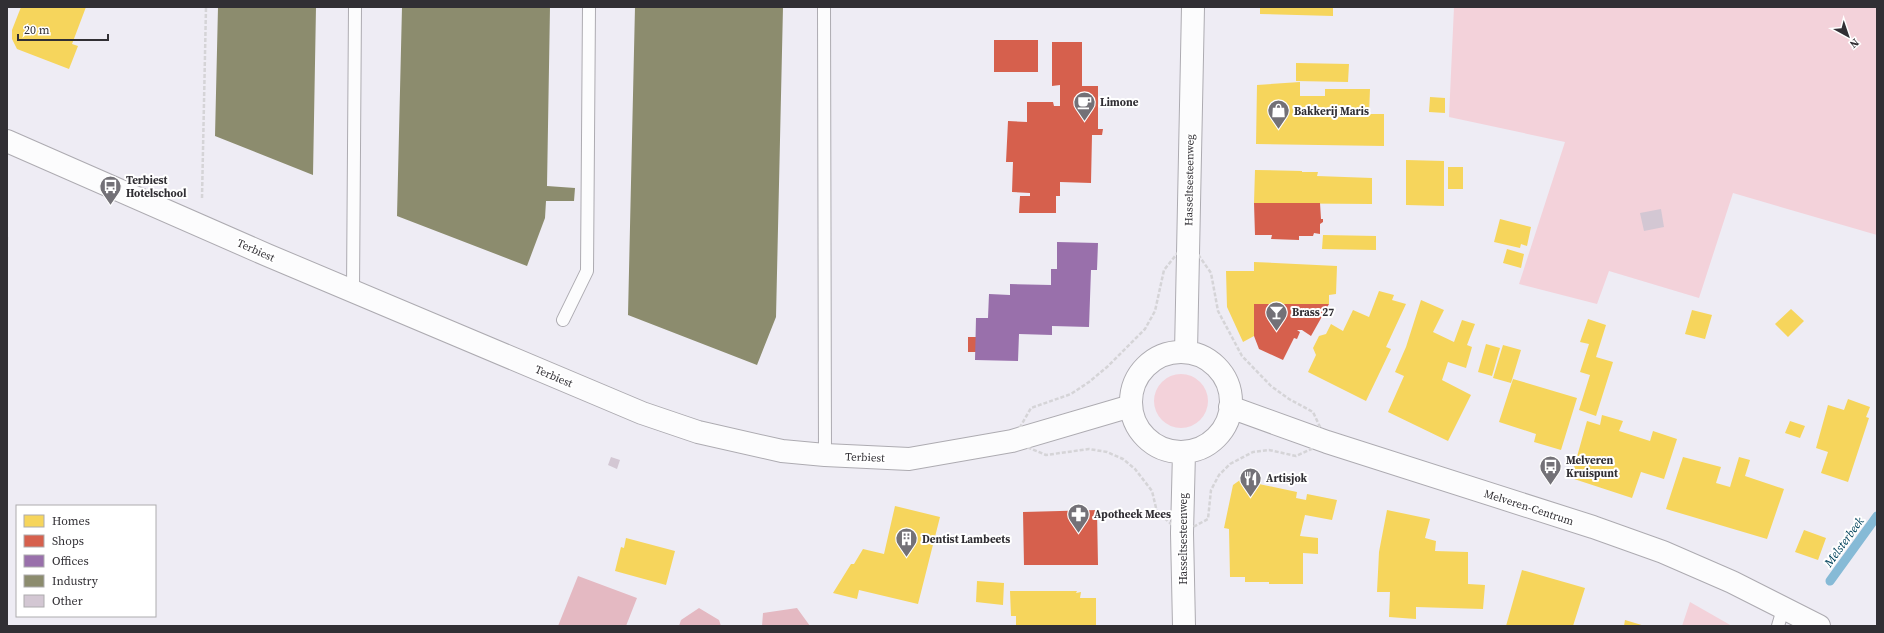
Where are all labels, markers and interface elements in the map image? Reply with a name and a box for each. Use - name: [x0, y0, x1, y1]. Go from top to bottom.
- scale bar: [18, 16, 108, 42]
- north arrow: [1828, 16, 1868, 56]
- text: 20 m: [24, 22, 50, 38]
- text: N: [1846, 35, 1862, 52]
- cafe icon: Limone: [1072, 89, 1098, 122]
- place label: Limone: [1100, 95, 1139, 110]
- shop icon: Bakkerij Maris: [1265, 98, 1291, 131]
- place label: Bakkerij Maris: [1294, 104, 1369, 119]
- street label: Hasseltsesteenweg: [1181, 134, 1198, 226]
- bus stop icon: Terbiest Hotelschool: [98, 173, 124, 206]
- place label: Terbiest Hotelschool: [126, 173, 187, 201]
- street label: Terbiest: [235, 236, 277, 266]
- bar icon: Brass 27: [1264, 299, 1290, 332]
- place label: Brass 27: [1292, 305, 1334, 320]
- street label: Terbiest: [533, 362, 575, 391]
- street label: Terbiest: [845, 449, 885, 466]
- bus stop icon: Melveren Kruispunt: [1537, 453, 1563, 486]
- place label: Melveren Kruispunt: [1566, 453, 1619, 481]
- restaurant icon: Artisjok: [1238, 465, 1264, 498]
- place label: Artisjok: [1266, 471, 1308, 486]
- street label: Melveren-Centrum: [1482, 486, 1576, 529]
- street label: Hasseltsesteenweg: [1176, 493, 1191, 585]
- pharmacy icon: Apotheek Mees: [1065, 501, 1091, 534]
- legend: [16, 505, 156, 617]
- place label: Apotheek Mees: [1094, 507, 1171, 522]
- text: Homes: [52, 513, 90, 529]
- water label: Melsterbeek: [1820, 514, 1868, 571]
- building icon: Dentist Lambeets: [893, 526, 919, 559]
- place label: Dentist Lambeets: [922, 532, 1010, 547]
- text: Shops: [52, 533, 84, 549]
- text: Offices: [52, 553, 89, 569]
- text: Industry: [52, 573, 99, 589]
- text: Other: [52, 593, 83, 609]

